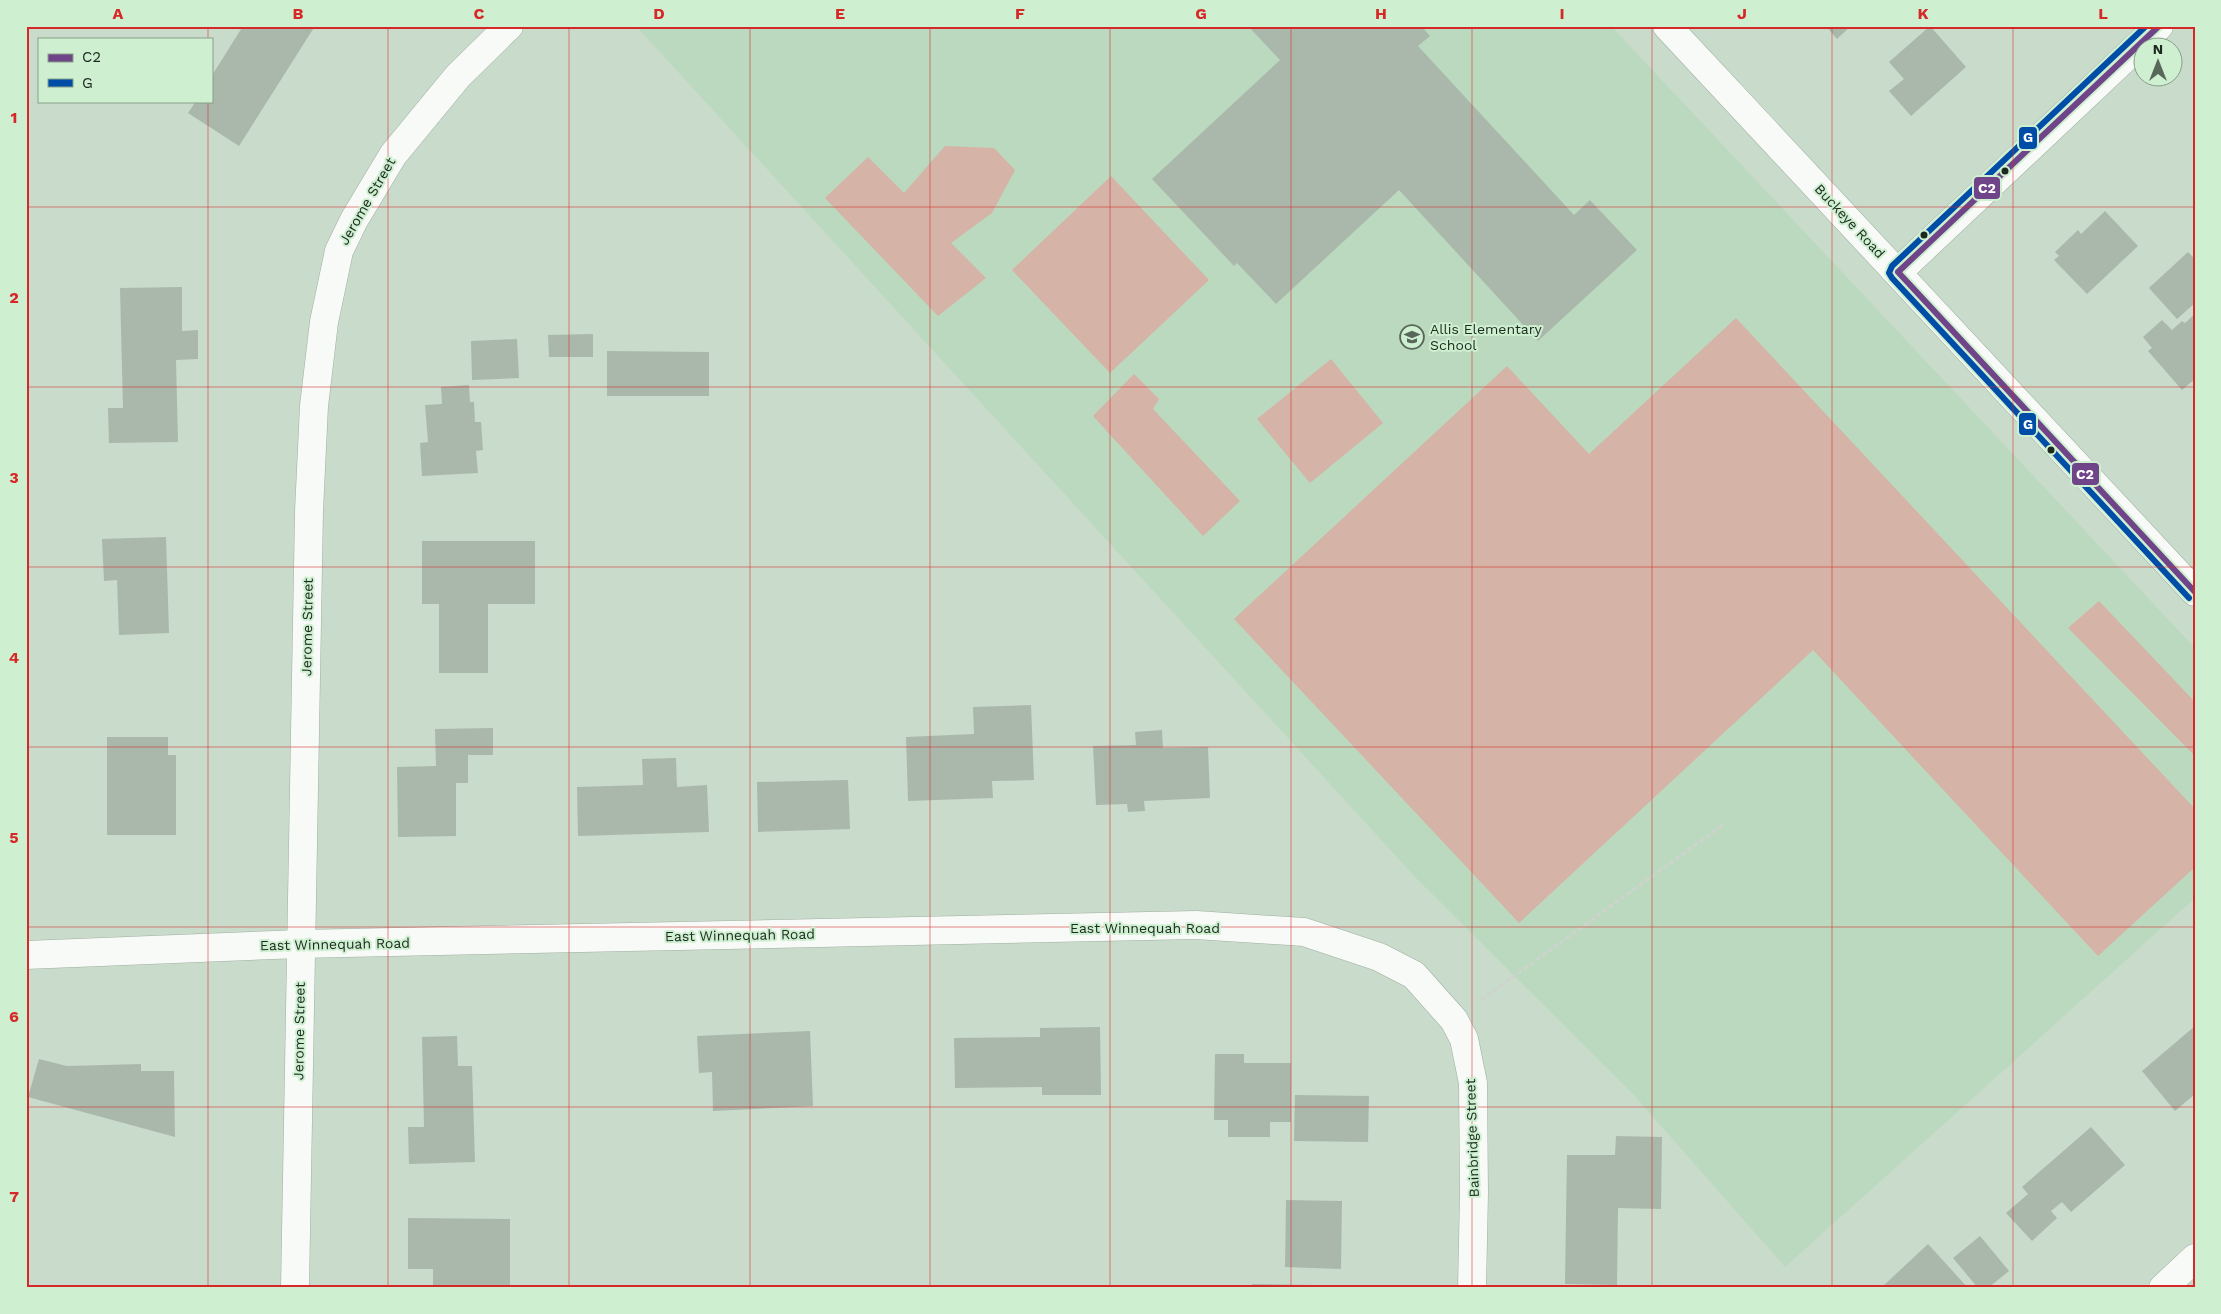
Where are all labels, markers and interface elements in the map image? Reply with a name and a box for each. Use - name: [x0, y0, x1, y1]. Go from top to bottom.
- text: A: [113, 4, 124, 23]
- text: B: [293, 4, 304, 23]
- text: C: [474, 4, 485, 23]
- text: D: [653, 4, 665, 23]
- text: E: [835, 4, 845, 23]
- text: F: [1015, 4, 1025, 23]
- text: G: [1195, 4, 1207, 23]
- text: H: [1375, 4, 1387, 23]
- text: I: [1559, 4, 1565, 23]
- text: J: [1737, 4, 1747, 23]
- text: K: [1917, 4, 1929, 23]
- text: L: [2098, 4, 2108, 23]
- legend: [38, 38, 212, 102]
- north arrow: [2134, 38, 2184, 88]
- text: N: [2153, 41, 2163, 57]
- text: C2: [82, 48, 101, 66]
- text: G: [82, 74, 93, 92]
- text: 1: [11, 108, 17, 127]
- line badge: G: [2018, 126, 2038, 150]
- text: G: [2023, 129, 2033, 145]
- street label: Jerome Street: [336, 154, 399, 247]
- unlabelled marker: [2000, 166, 2010, 176]
- line badge: C2: [1973, 176, 2001, 200]
- text: C2: [1978, 180, 1996, 196]
- street label: Buckeye Road: [1812, 181, 1888, 261]
- unlabelled marker: [1919, 230, 1929, 240]
- text: 2: [9, 288, 19, 307]
- place label: Allis Elementary School: [1430, 321, 1542, 353]
- school or university icon: Allis Elementary School: [1399, 324, 1425, 350]
- line badge: G: [2018, 412, 2037, 436]
- text: G: [2023, 416, 2033, 432]
- unlabelled marker: [2046, 445, 2056, 455]
- line badge: C2: [2071, 462, 2100, 486]
- text: C2: [2076, 466, 2094, 482]
- text: 3: [9, 468, 19, 487]
- street label: Jerome Street: [298, 578, 316, 676]
- text: 4: [9, 648, 19, 667]
- text: 5: [9, 828, 19, 847]
- street label: East Winnequah Road: [1070, 920, 1220, 936]
- street label: East Winnequah Road: [665, 926, 815, 944]
- street label: East Winnequah Road: [260, 935, 410, 953]
- street label: Jerome Street: [290, 982, 308, 1080]
- text: 6: [9, 1007, 19, 1026]
- street label: Bainbridge Street: [1462, 1078, 1482, 1198]
- text: 7: [9, 1187, 19, 1206]

